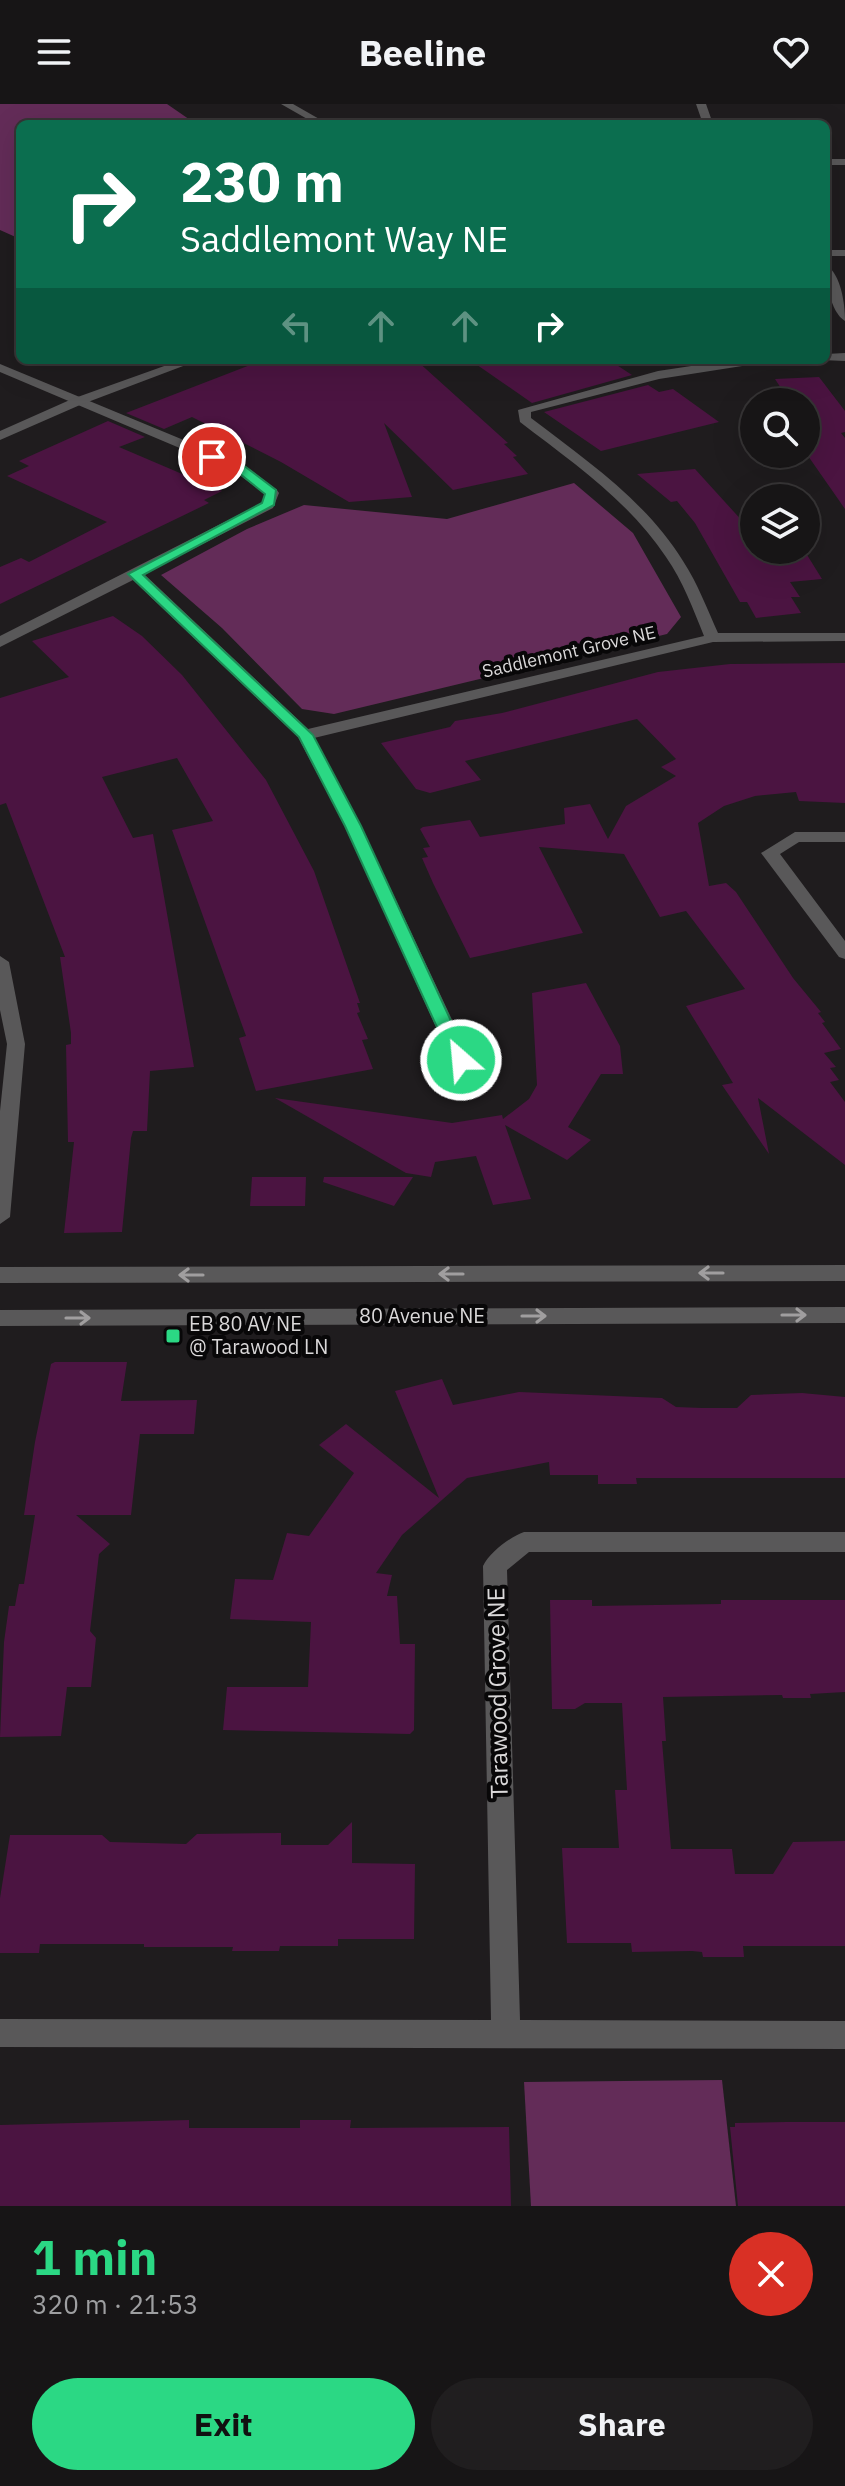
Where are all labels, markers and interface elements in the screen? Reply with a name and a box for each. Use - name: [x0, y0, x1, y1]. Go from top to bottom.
- text: Beeline: [359, 29, 486, 76]
- icon: menu: [32, 30, 76, 74]
- icon: heart: [769, 30, 813, 74]
- text: 230 m: [180, 145, 344, 217]
- icon: right: [48, 152, 152, 256]
- text: Saddlemont Way NE: [180, 215, 508, 262]
- icon: left: [275, 304, 319, 348]
- icon: ahead: [359, 304, 403, 348]
- icon: ahead: [443, 304, 487, 348]
- icon: right: [527, 304, 571, 348]
- map controls: [740, 388, 820, 564]
- button: search: [740, 388, 820, 468]
- pin: [178, 423, 246, 491]
- icon: arrive: [190, 435, 234, 479]
- button: layers: [740, 484, 820, 564]
- street label: Saddlemont Grove NE: [480, 620, 658, 683]
- position arrow: [419, 1018, 503, 1102]
- one-way arrow: [698, 1265, 725, 1281]
- one-way arrow: [438, 1266, 465, 1282]
- one-way arrow: [178, 1267, 205, 1283]
- street label: 80 Avenue NE: [359, 1302, 485, 1329]
- one-way arrow: [780, 1307, 807, 1323]
- one-way arrow: [520, 1308, 547, 1324]
- one-way arrow: [64, 1310, 91, 1326]
- place label: EB 80 AV NE @ Tarawood LN: [189, 1310, 328, 1360]
- marker: EB 80 AV NE @ Tarawood LN: [164, 1327, 182, 1345]
- street label: Tarawood Grove NE: [479, 1587, 515, 1799]
- text: 1 min: [32, 2226, 157, 2288]
- button: close: [729, 2232, 813, 2316]
- text: 320 m · 21:53: [32, 2287, 198, 2321]
- button: Exit: [32, 2378, 415, 2470]
- button: Share: [431, 2378, 813, 2470]

